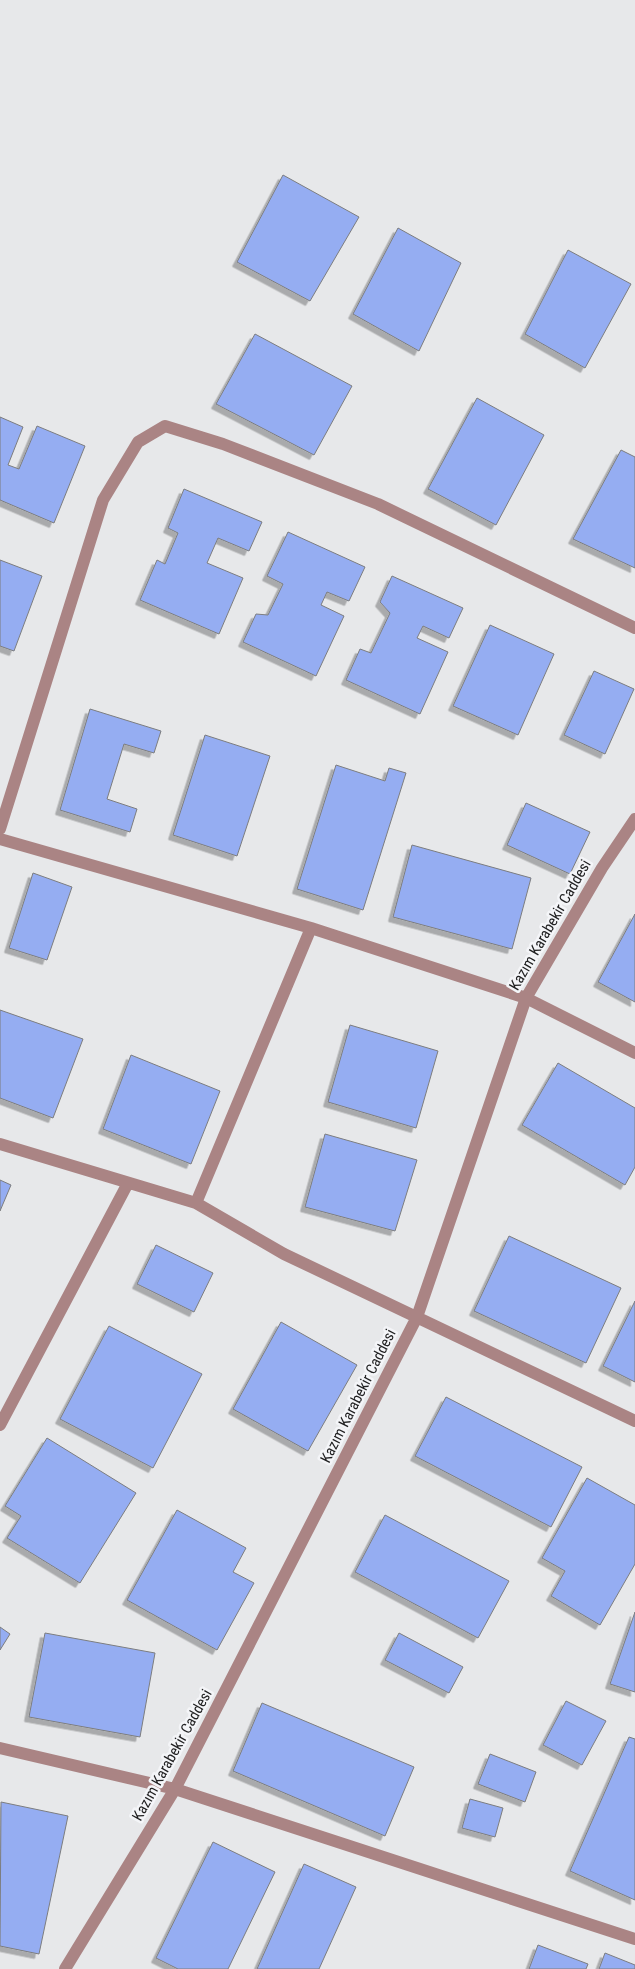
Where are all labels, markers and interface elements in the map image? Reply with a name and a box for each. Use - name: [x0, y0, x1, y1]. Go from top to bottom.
- street label: Kazım Karabekir Caddesi: [505, 857, 595, 993]
- street label: Kazım Karabekir Caddesi: [316, 1326, 400, 1466]
- street label: Kazım Karabekir Caddesi: [128, 1686, 216, 1824]

